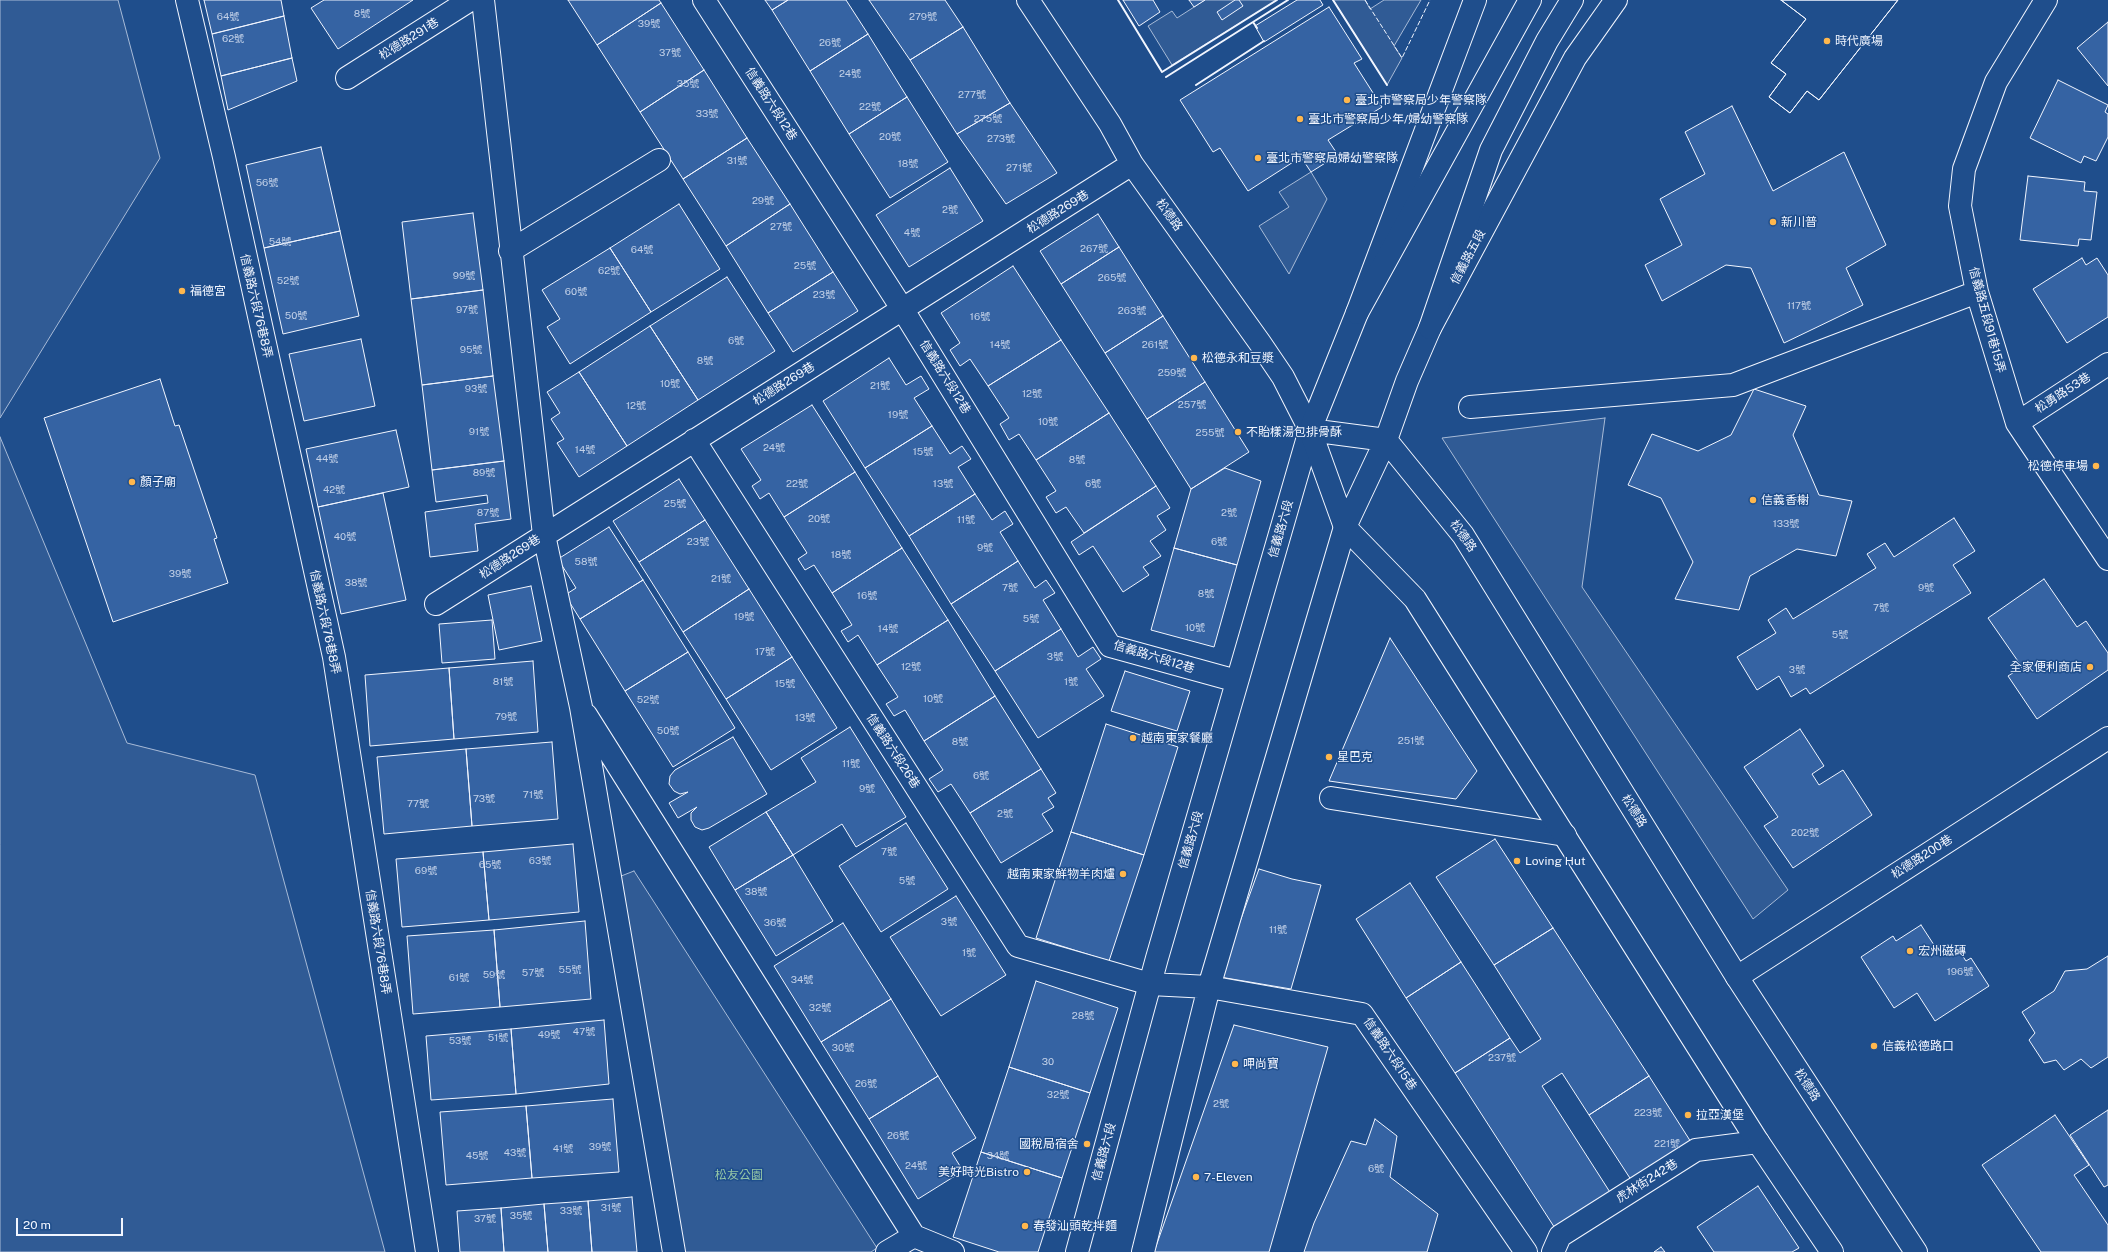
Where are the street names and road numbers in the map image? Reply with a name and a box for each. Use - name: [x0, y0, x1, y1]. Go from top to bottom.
- street label: 松德路291巷: [377, 15, 441, 63]
- street label: 信義路六段12巷: [742, 65, 800, 143]
- street label: 松德路269巷: [1024, 187, 1092, 237]
- street label: 松德路: [1153, 196, 1185, 234]
- street label: 信義路五段: [1448, 227, 1488, 287]
- street label: 信義路六段76巷8弄: [237, 253, 275, 359]
- street label: 信義路五段91巷15弄: [1966, 266, 2008, 374]
- street label: 信義路六段12巷: [917, 338, 973, 416]
- street label: 松德路269巷: [750, 359, 818, 409]
- street label: 松勇路53巷: [2033, 370, 2093, 416]
- street label: 信義路六段: [1266, 498, 1296, 560]
- street label: 松德路: [1447, 517, 1479, 555]
- street label: 松德路269巷: [477, 532, 543, 582]
- street label: 信義路六段76巷8弄: [307, 569, 343, 675]
- street label: 信義路六段12巷: [1112, 638, 1196, 676]
- street label: 信義路六段26巷: [863, 711, 923, 791]
- street label: 松德路: [1618, 792, 1650, 830]
- street label: 信義路六段: [1176, 809, 1206, 871]
- street label: 松德路200巷: [1889, 832, 1955, 882]
- street label: 信義路六段76巷8弄: [363, 888, 393, 996]
- street label: 信義路六段15巷: [1360, 1015, 1420, 1093]
- street label: 松德路: [1791, 1066, 1823, 1104]
- street label: 信義路六段: [1089, 1121, 1119, 1183]
- street label: 虎林街242巷: [1614, 1156, 1680, 1206]

